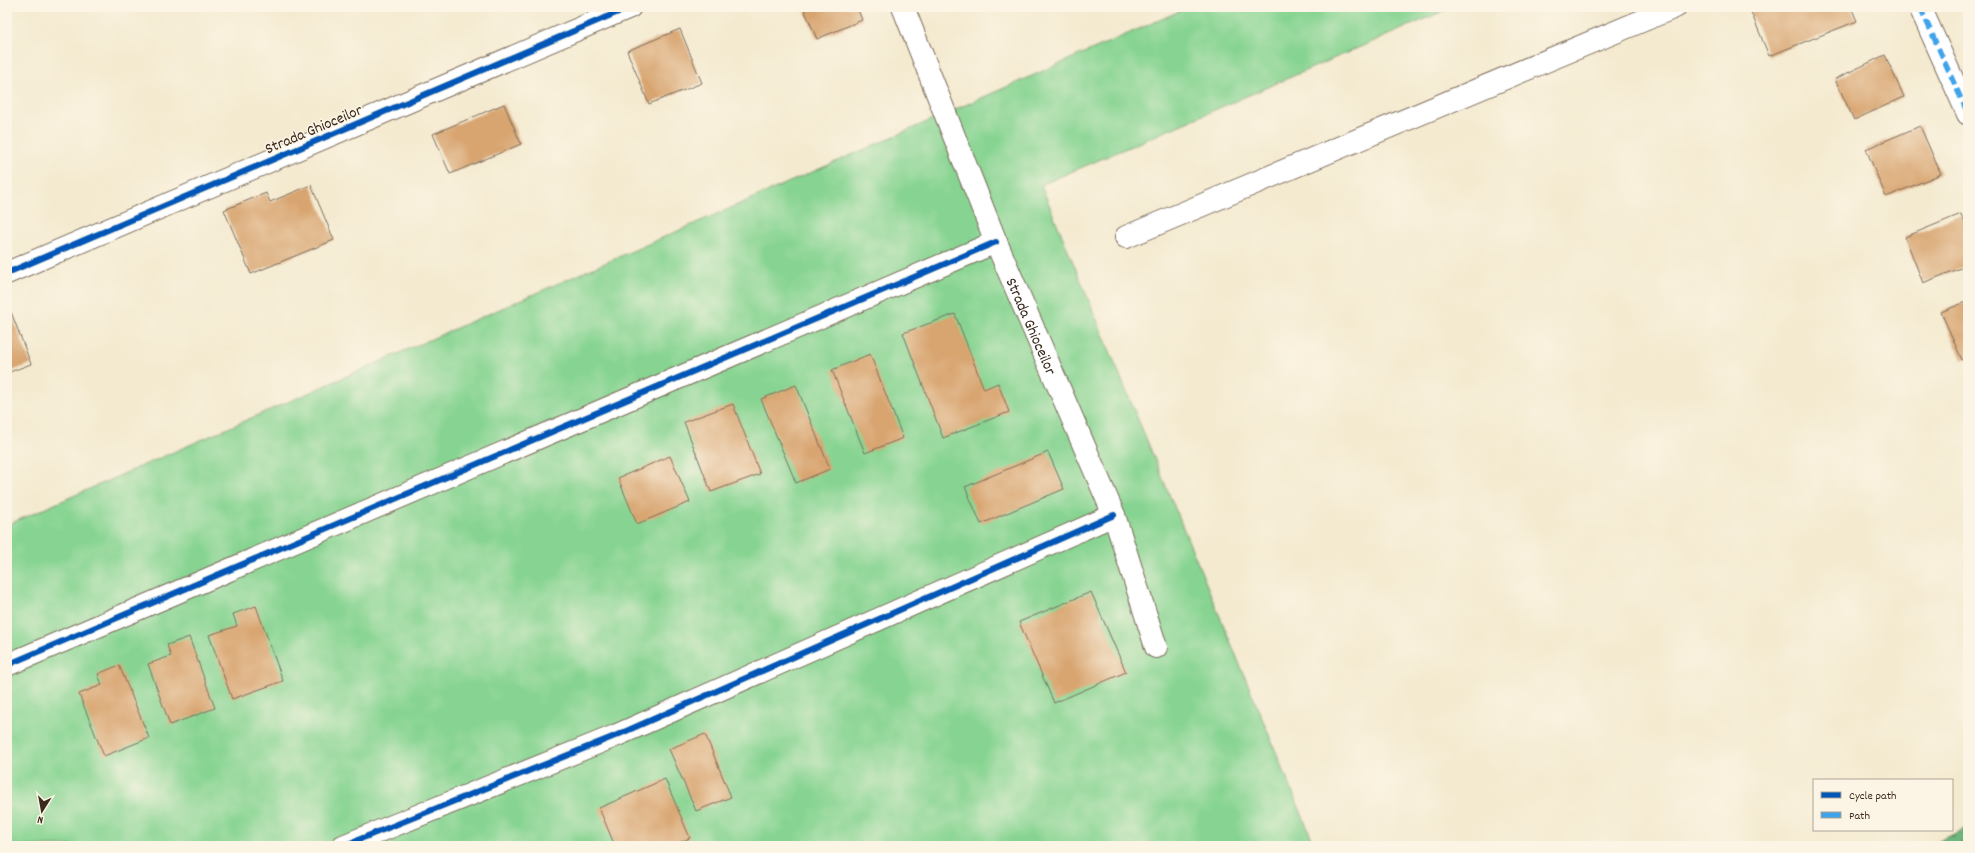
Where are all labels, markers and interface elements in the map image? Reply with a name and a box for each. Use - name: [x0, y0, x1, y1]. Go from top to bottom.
- street label: Strada Ghioceilor: [262, 99, 366, 161]
- street label: Strada Ghioceilor: [999, 275, 1061, 379]
- legend: [1813, 779, 1953, 831]
- text: Cycle path: [1849, 788, 1897, 805]
- north arrow: [22, 791, 62, 831]
- text: Path: [1849, 808, 1870, 825]
- text: N: [36, 810, 45, 827]

